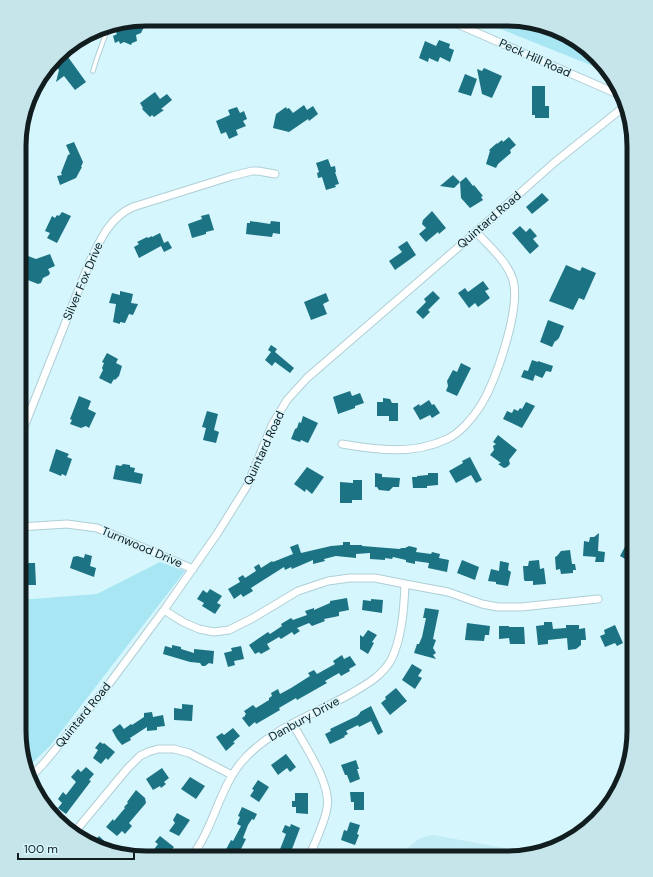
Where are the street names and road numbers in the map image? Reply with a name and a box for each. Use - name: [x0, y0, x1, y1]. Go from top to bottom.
- street label: Peck Hill Road: [497, 35, 573, 81]
- street label: Quintard Road: [454, 188, 524, 252]
- street label: Silver Fox Drive: [59, 239, 107, 323]
- street label: Quintard Road: [240, 408, 288, 488]
- street label: Turnwood Drive: [99, 523, 185, 571]
- street label: Quintard Road: [52, 679, 114, 751]
- street label: Danbury Drive: [266, 693, 342, 745]

